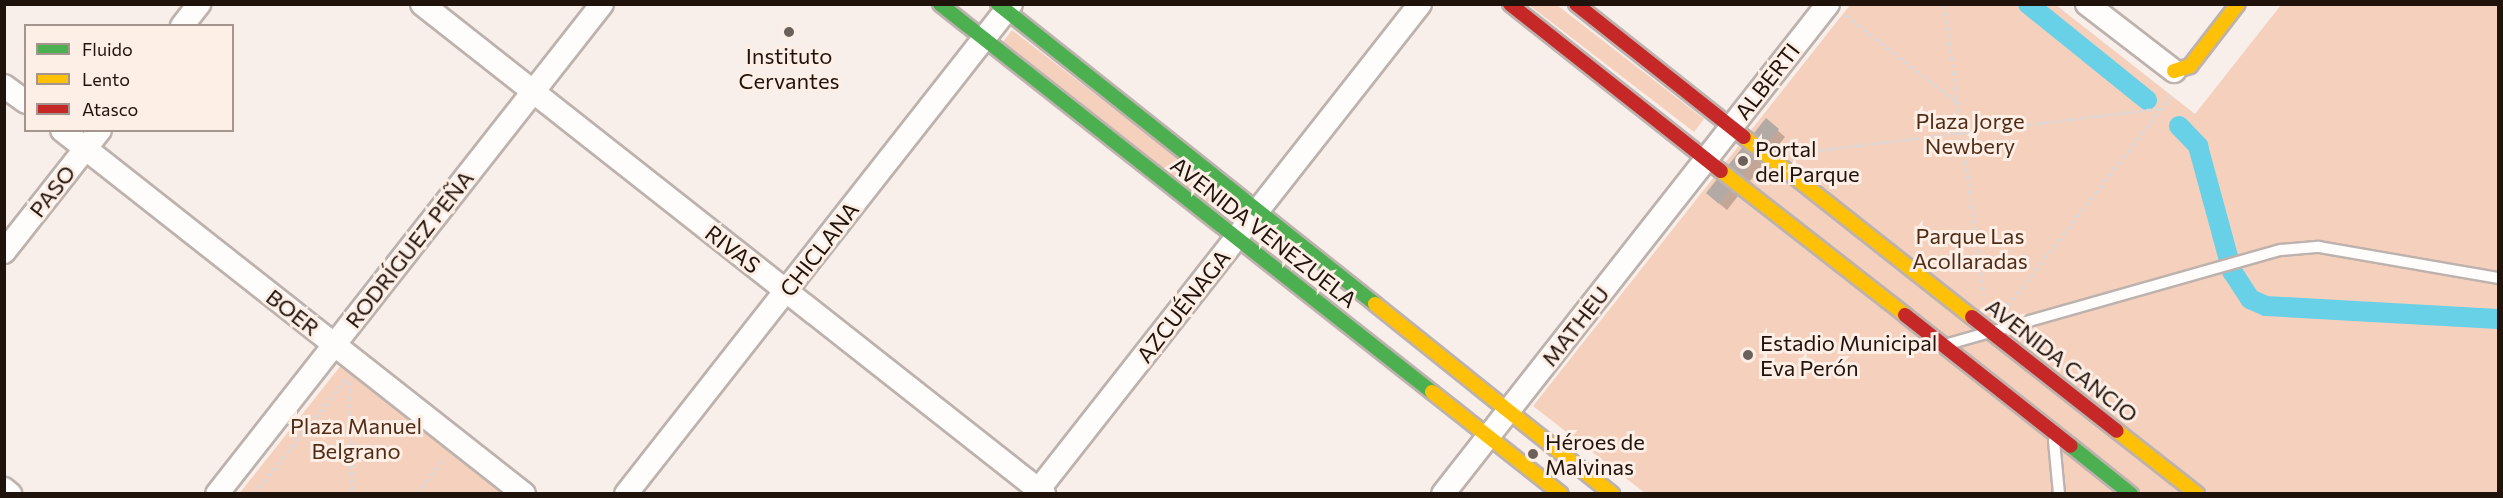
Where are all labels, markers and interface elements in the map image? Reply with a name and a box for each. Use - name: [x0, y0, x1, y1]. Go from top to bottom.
- legend: [24, 24, 234, 132]
- marker: Instituto Cervantes: [782, 25, 796, 39]
- text: Fluido: [82, 38, 133, 60]
- street label: ALBERTI: [1729, 38, 1805, 124]
- place label: Instituto Cervantes: [738, 42, 840, 94]
- text: Lento: [82, 68, 130, 90]
- text: Atasco: [82, 98, 138, 120]
- park label: Plaza Jorge Newbery: [1915, 107, 2025, 158]
- place label: Portal del Parque: [1755, 135, 1860, 186]
- street label: AVENIDA VENEZUELA: [1166, 151, 1362, 313]
- marker: Portal del Parque: [1736, 154, 1750, 168]
- street label: PASO: [24, 160, 80, 222]
- street label: RODRÍGUEZ PEÑA: [339, 165, 479, 333]
- street label: CHICLANA: [774, 197, 864, 301]
- street label: RIVAS: [700, 219, 766, 279]
- park label: Parque Las Acollaradas: [1912, 222, 2028, 274]
- street label: AZCUÉNAGA: [1131, 244, 1235, 368]
- street label: MATHEU: [1536, 281, 1614, 371]
- street label: BOER: [261, 283, 325, 341]
- street label: AVENIDA CANCIO: [1981, 293, 2143, 427]
- place label: Estadio Municipal Eva Perón: [1760, 329, 1937, 380]
- marker: Estadio Municipal Eva Perón: [1741, 348, 1755, 362]
- park label: Plaza Manuel Belgrano: [290, 412, 422, 464]
- place label: Héroes de Malvinas: [1545, 428, 1645, 480]
- marker: Héroes de Malvinas: [1526, 447, 1540, 461]

